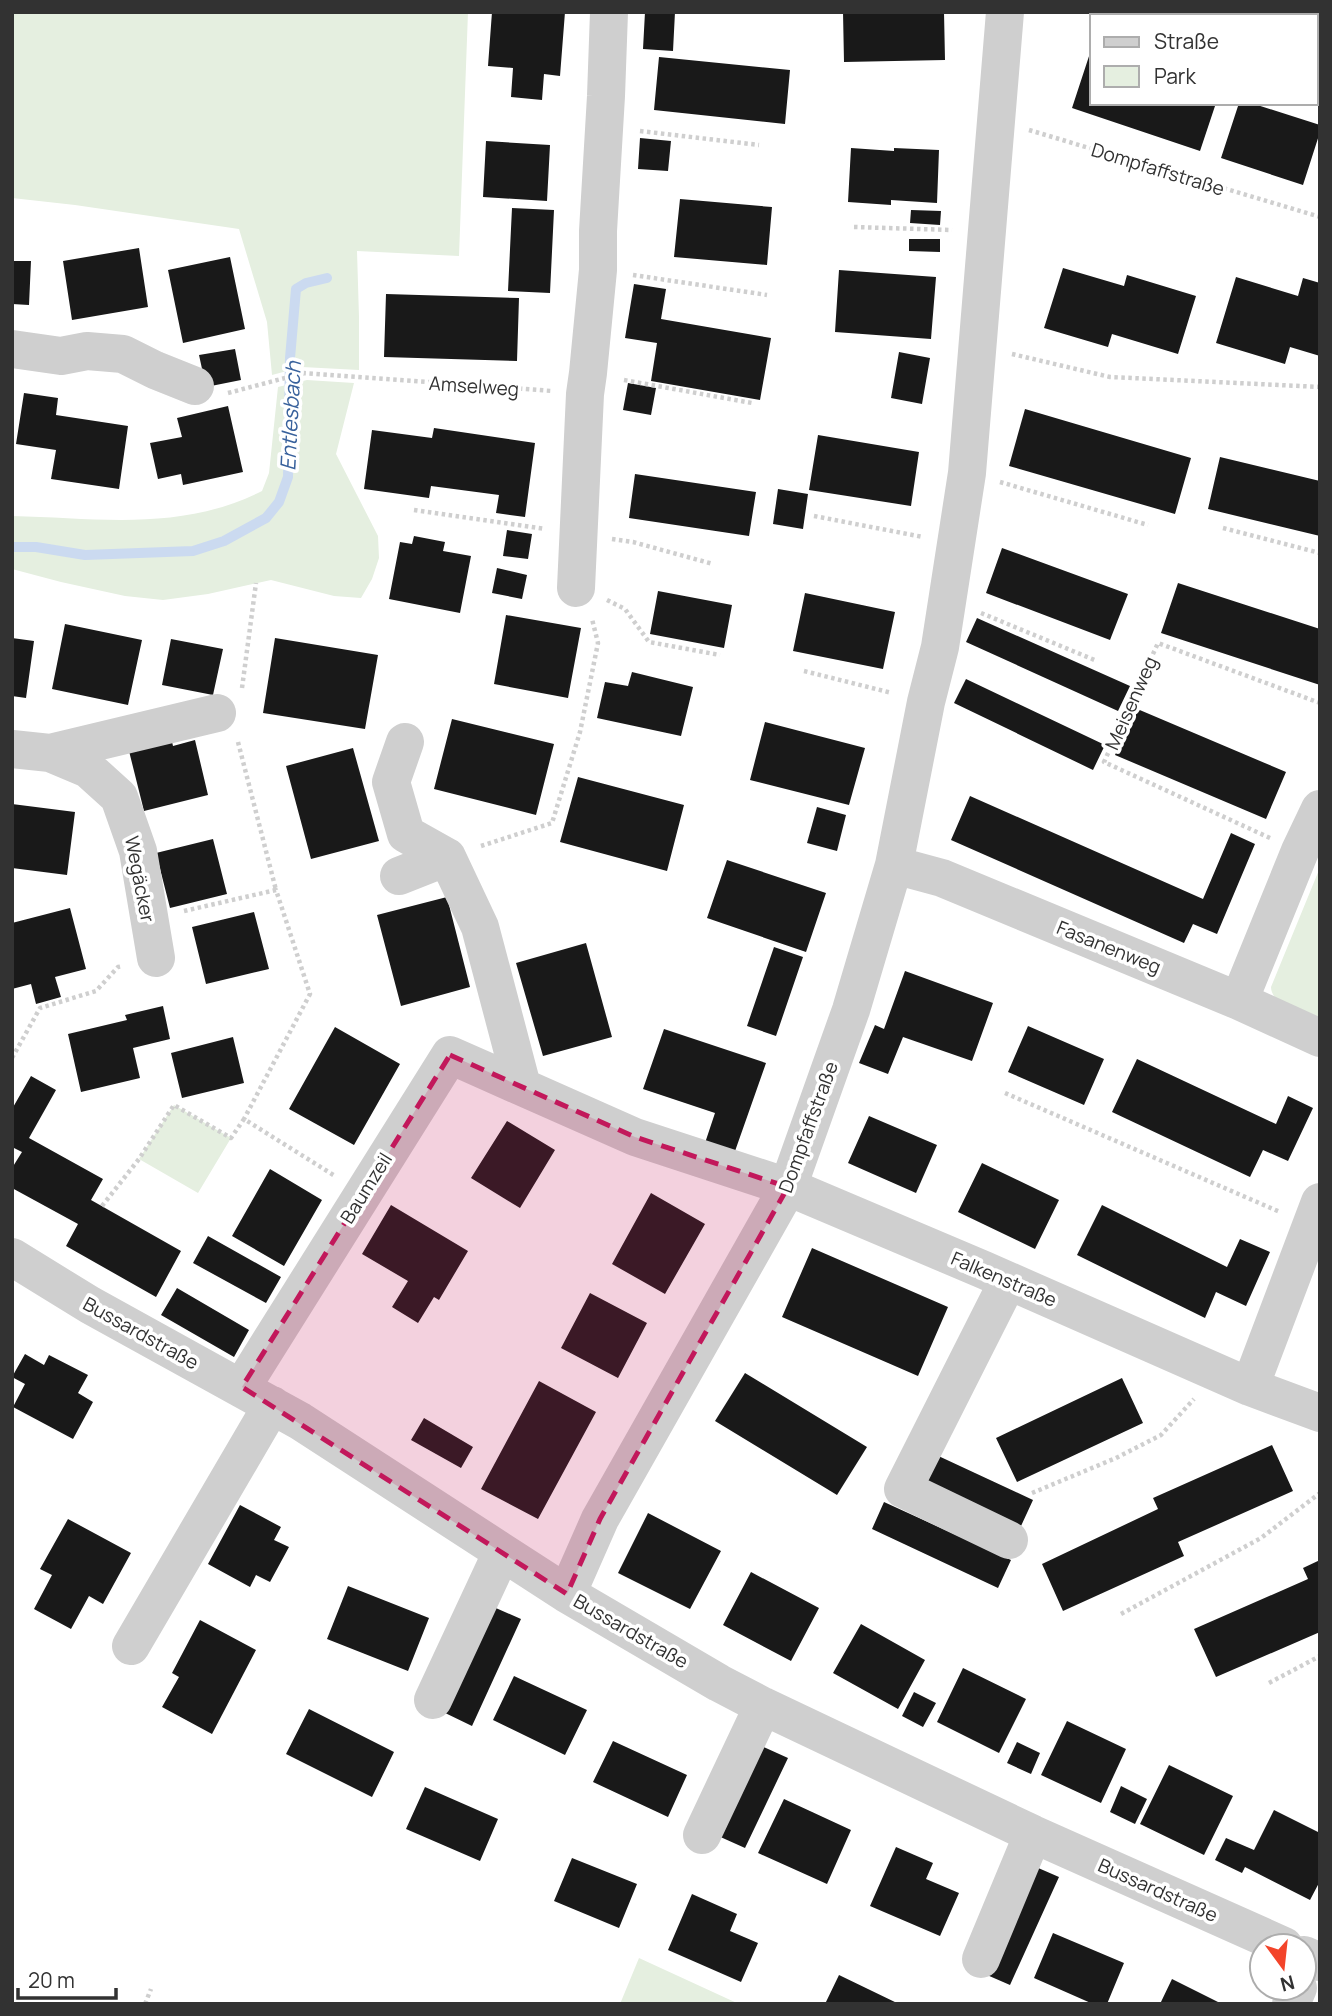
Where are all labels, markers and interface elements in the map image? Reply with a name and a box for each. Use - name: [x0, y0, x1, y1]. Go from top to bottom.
- legend: [1090, 14, 1318, 105]
- text: Straße: [1154, 27, 1219, 55]
- text: Park: [1154, 62, 1196, 90]
- street label: Dompfaffstraße: [1088, 136, 1228, 202]
- water label: Entlesbach: [273, 359, 307, 471]
- street label: Amselweg: [428, 370, 520, 402]
- street label: Meisenweg: [1099, 652, 1163, 754]
- street label: Wegäcker: [119, 834, 161, 924]
- street label: Fasanenweg: [1053, 914, 1165, 980]
- street label: Dompfaffstraße: [772, 1058, 844, 1196]
- street label: Baumzeil: [334, 1148, 398, 1228]
- street label: Falkenstraße: [947, 1245, 1061, 1313]
- street label: Bussardstraße: [79, 1290, 203, 1376]
- street label: Bussardstraße: [569, 1588, 693, 1674]
- street label: Bussardstraße: [1094, 1852, 1222, 1928]
- north arrow: [1248, 1932, 1318, 2002]
- scale bar: [18, 1956, 116, 2000]
- text: 20 m: [28, 1966, 75, 1994]
- text: N: [1277, 1969, 1297, 1998]

